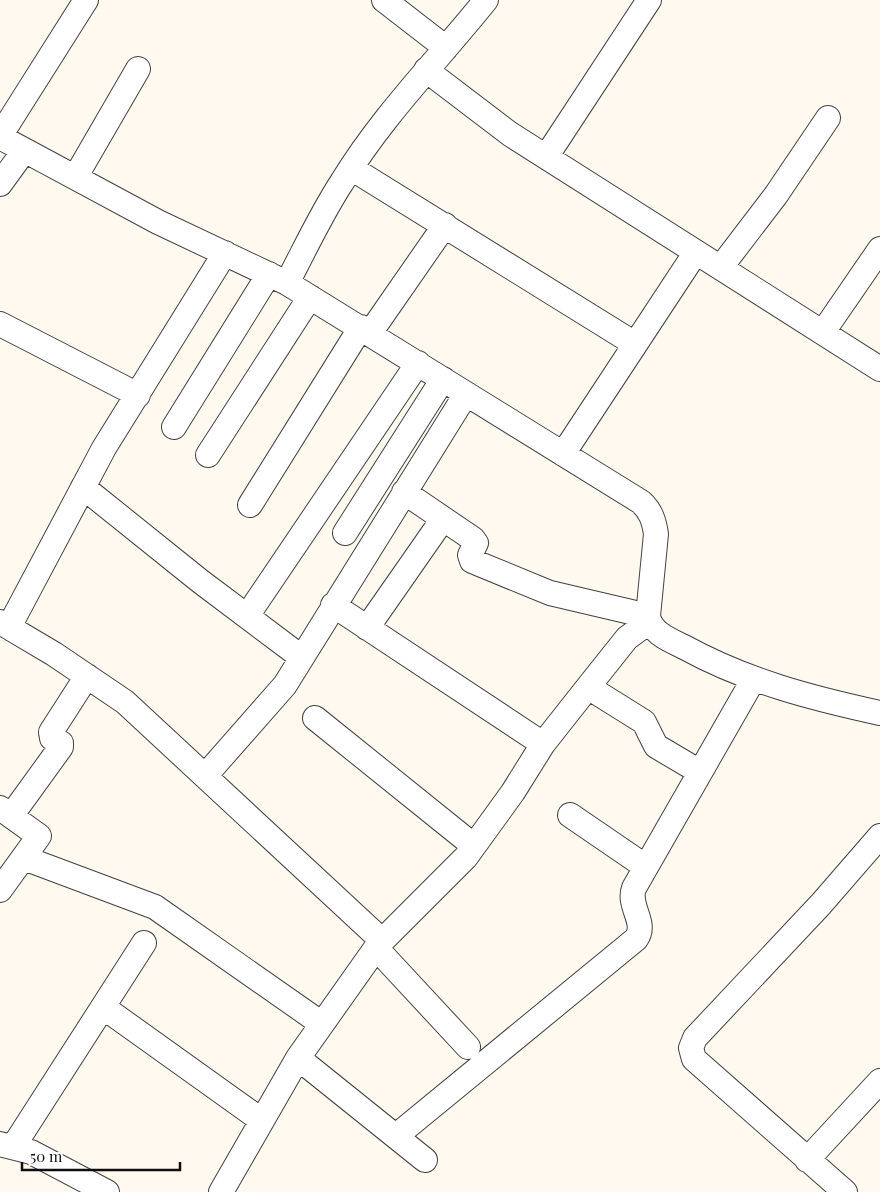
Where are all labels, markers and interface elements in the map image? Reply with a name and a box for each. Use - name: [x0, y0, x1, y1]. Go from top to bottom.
- scale bar: [22, 1140, 180, 1172]
- text: 50 m: [30, 1146, 63, 1166]

